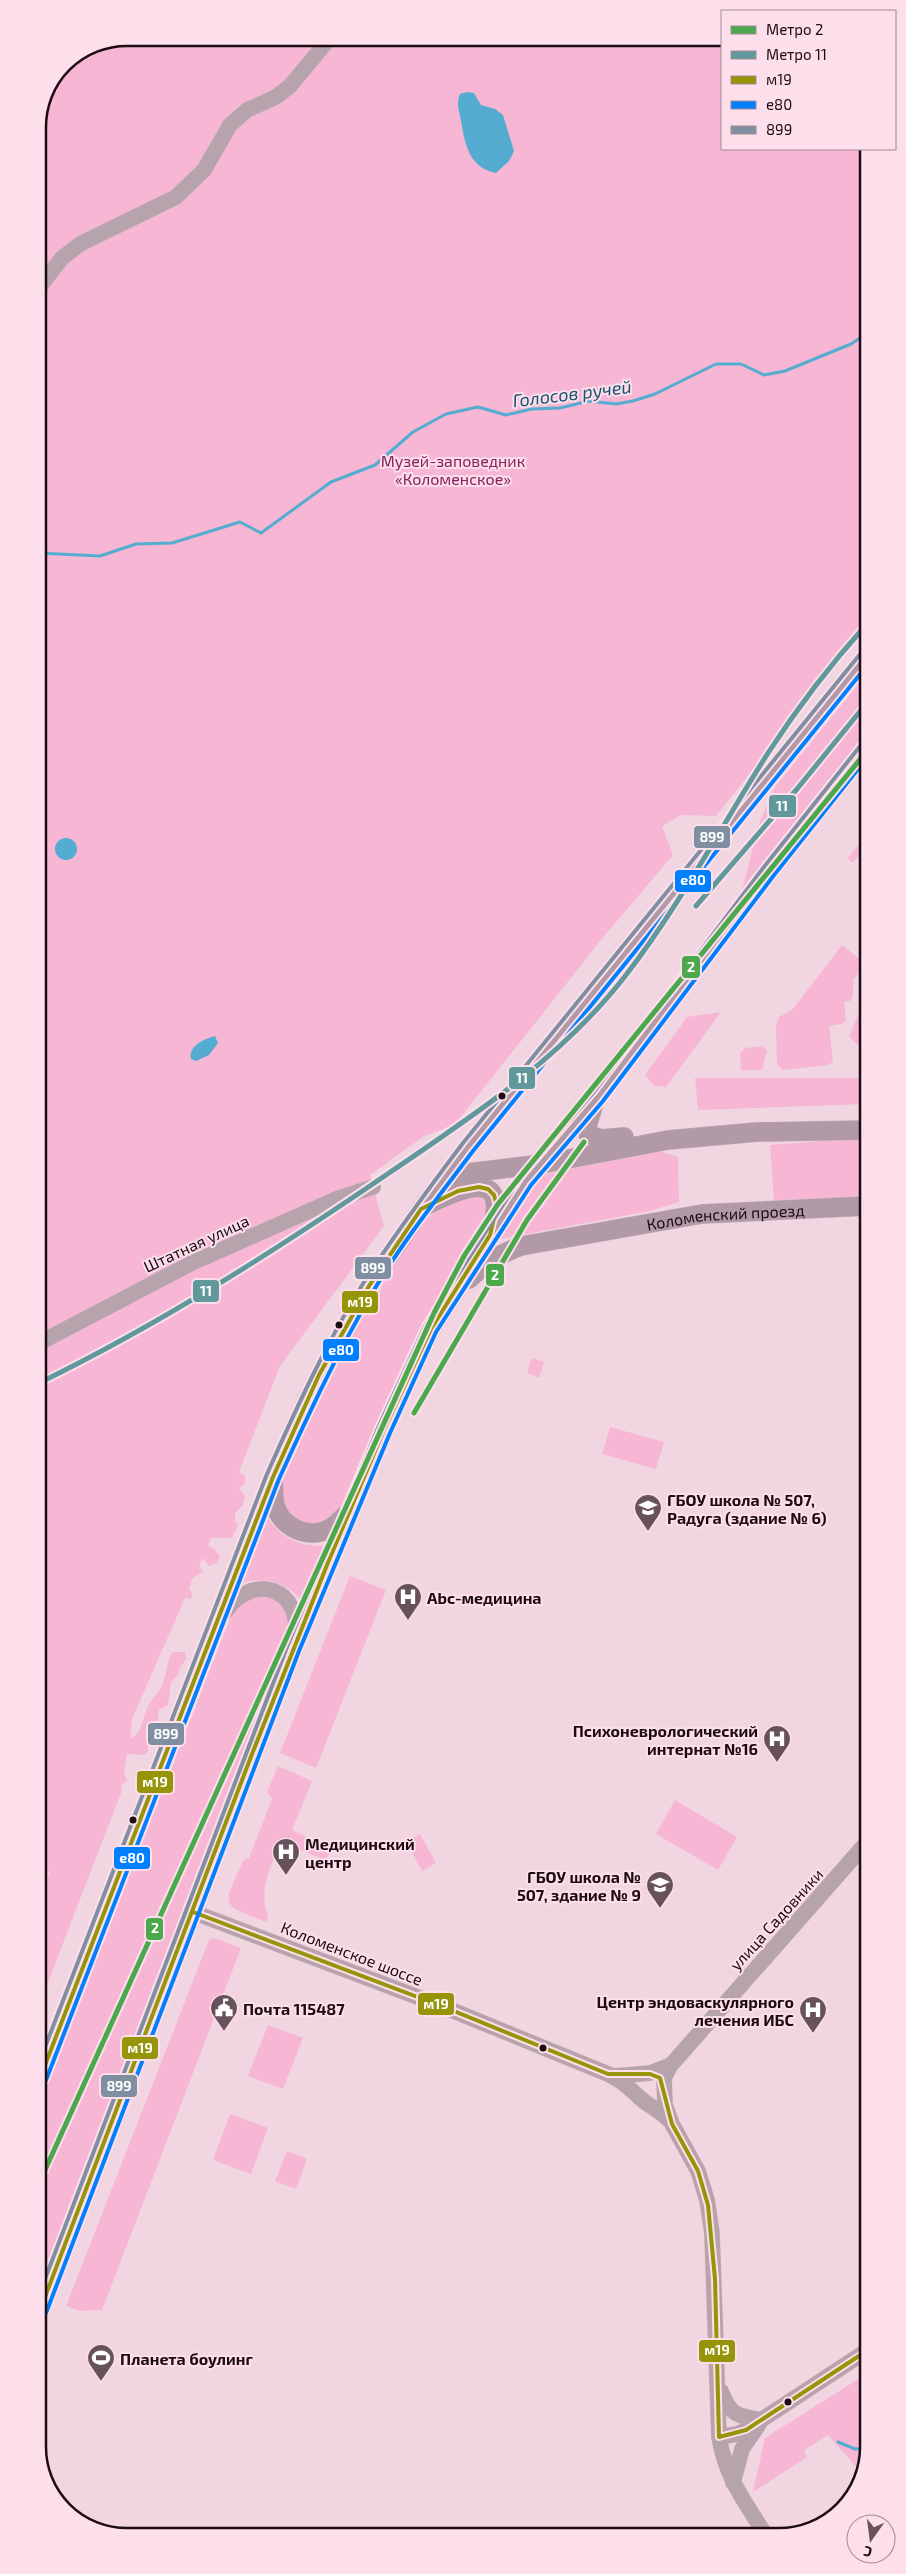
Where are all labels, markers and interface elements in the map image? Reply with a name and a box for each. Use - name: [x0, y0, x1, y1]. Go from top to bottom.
- legend: [721, 10, 896, 150]
- text: Метро 2: [766, 20, 823, 38]
- text: Метро 11: [766, 45, 827, 63]
- text: м19: [766, 70, 792, 88]
- text: е80: [766, 95, 792, 113]
- text: 899: [766, 120, 792, 138]
- water label: Голосов ручей: [511, 375, 633, 411]
- park label: Музей-заповедник «Коломенское»: [381, 451, 526, 488]
- line badge: 11: [768, 794, 797, 818]
- text: 11: [776, 797, 788, 814]
- line badge: 899: [693, 825, 731, 849]
- text: 899: [699, 828, 725, 845]
- line badge: е80: [674, 869, 712, 893]
- text: е80: [680, 871, 706, 888]
- line badge: 2: [681, 955, 701, 979]
- text: 2: [687, 958, 695, 975]
- line badge: 11: [508, 1066, 536, 1090]
- text: 11: [516, 1069, 528, 1086]
- unlabelled marker: [497, 1091, 507, 1101]
- street label: Коломенский проезд: [645, 1200, 805, 1233]
- street label: Штатная улица: [140, 1210, 252, 1277]
- line badge: 899: [354, 1256, 392, 1280]
- text: 899: [360, 1259, 386, 1276]
- line badge: 2: [485, 1263, 505, 1287]
- text: 2: [491, 1266, 499, 1283]
- line badge: 11: [192, 1279, 220, 1303]
- text: 11: [200, 1282, 212, 1299]
- line badge: м19: [341, 1290, 379, 1314]
- text: м19: [347, 1293, 373, 1310]
- unlabelled marker: [334, 1320, 344, 1330]
- line badge: е80: [322, 1338, 360, 1362]
- text: е80: [328, 1341, 354, 1358]
- place label: ГБОУ школа № 507, Радуга (здание № 6): [667, 1490, 827, 1527]
- school or university icon: ГБОУ школа № 507, Радуга (здание № 6): [633, 1493, 663, 1532]
- hospital icon: Abc-медицина: [393, 1582, 423, 1621]
- place label: Abc-медицина: [427, 1588, 542, 1607]
- place label: Психоневрологический интернат №16: [573, 1721, 758, 1758]
- line badge: 899: [147, 1722, 185, 1746]
- hospital icon: Психоневрологический интернат №16: [762, 1724, 792, 1763]
- text: 899: [153, 1725, 179, 1742]
- line badge: м19: [136, 1770, 174, 1794]
- text: м19: [142, 1773, 168, 1790]
- unlabelled marker: [128, 1815, 138, 1825]
- place label: Медицинский центр: [305, 1834, 415, 1871]
- hospital icon: Медицинский центр: [271, 1837, 301, 1876]
- line badge: е80: [113, 1846, 151, 1870]
- text: е80: [119, 1849, 145, 1866]
- street label: улица Садовники: [725, 1864, 827, 1974]
- place label: ГБОУ школа № 507, здание № 9: [517, 1867, 641, 1904]
- school or university icon: ГБОУ школа № 507, здание № 9: [645, 1870, 675, 1909]
- line badge: 2: [145, 1917, 164, 1941]
- street label: Коломенское шоссе: [278, 1917, 426, 1989]
- text: 2: [151, 1919, 159, 1936]
- line badge: м19: [417, 1992, 455, 2016]
- place label: Центр эндоваскулярного лечения ИБС: [597, 1992, 794, 2029]
- public building icon: Почта 115487: [209, 1993, 239, 2032]
- text: м19: [423, 1995, 449, 2012]
- hospital icon: Центр эндоваскулярного лечения ИБС: [798, 1995, 828, 2034]
- place label: Почта 115487: [243, 1999, 345, 2018]
- line badge: м19: [121, 2036, 159, 2060]
- text: м19: [127, 2039, 153, 2056]
- unlabelled marker: [538, 2043, 548, 2053]
- line badge: 899: [100, 2074, 138, 2098]
- text: 899: [106, 2077, 132, 2094]
- line badge: м19: [698, 2339, 736, 2363]
- text: м19: [704, 2341, 730, 2358]
- sports icon: Планета боулинг: [86, 2343, 116, 2382]
- place label: Планета боулинг: [120, 2349, 253, 2368]
- unlabelled marker: [783, 2397, 793, 2407]
- north arrow: [846, 2514, 896, 2564]
- text: С: [862, 2543, 874, 2561]

